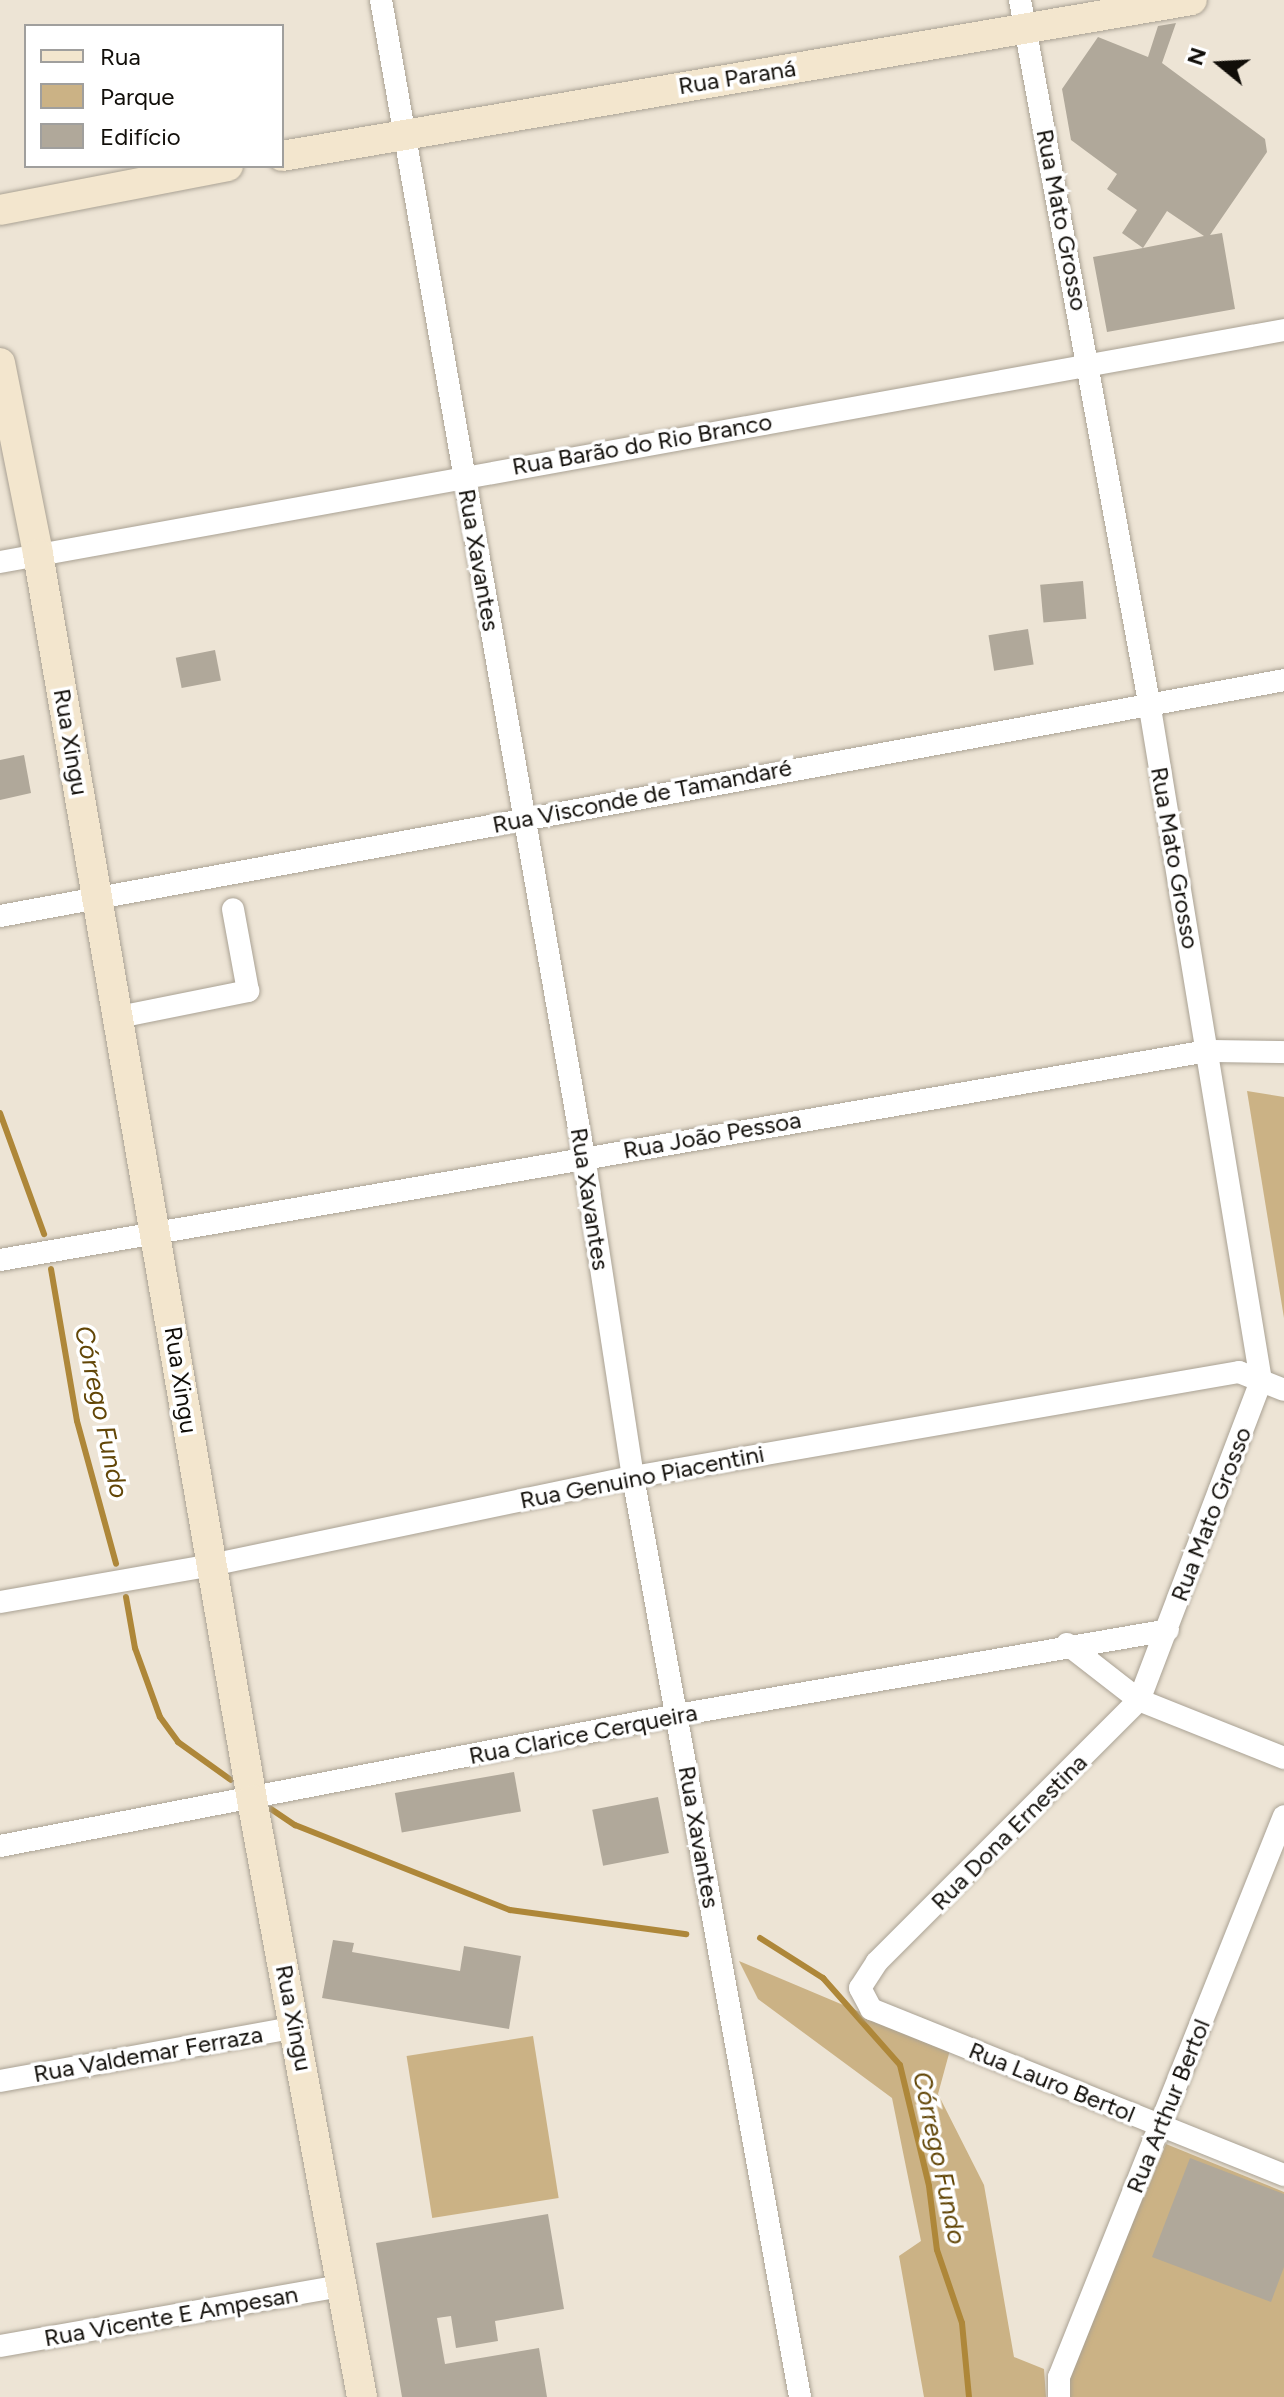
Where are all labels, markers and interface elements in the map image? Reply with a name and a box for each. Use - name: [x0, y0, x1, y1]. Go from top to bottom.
- legend: [24, 24, 284, 168]
- north arrow: [1180, 24, 1260, 104]
- text: Rua: [100, 42, 141, 71]
- text: N: [1181, 44, 1212, 69]
- street label: Rua Paraná: [676, 54, 798, 100]
- text: Parque: [100, 82, 174, 111]
- text: Edifício: [100, 122, 181, 151]
- street label: Rua Mato Grosso: [1030, 127, 1094, 313]
- street label: Rua Barão do Rio Branco: [510, 407, 774, 481]
- street label: Rua Xavantes: [452, 487, 506, 633]
- street label: Rua Xingu: [47, 686, 95, 798]
- street label: Rua Visconde de Tamandaré: [490, 753, 794, 839]
- street label: Rua Mato Grosso: [1145, 765, 1205, 951]
- street label: Rua João Pessoa: [621, 1105, 803, 1165]
- street label: Rua Xavantes: [565, 1126, 615, 1272]
- water label: Córrego Fundo: [67, 1323, 135, 1501]
- street label: Rua Xingu: [158, 1325, 204, 1435]
- street label: Rua Mato Grosso: [1164, 1423, 1258, 1605]
- street label: Rua Genuino Piacentini: [517, 1439, 767, 1515]
- street label: Rua Clarice Cerqueira: [466, 1698, 700, 1770]
- street label: Rua Dona Ernestina: [925, 1748, 1093, 1916]
- street label: Rua Xavantes: [672, 1764, 726, 1910]
- street label: Rua Xingu: [270, 1962, 318, 2074]
- street label: Rua Arthur Bertol: [1120, 2015, 1216, 2197]
- street label: Rua Valdemar Ferraza: [31, 2020, 265, 2088]
- street label: Rua Lauro Bertol: [965, 2036, 1139, 2128]
- water label: Córrego Fundo: [905, 2069, 973, 2247]
- street label: Rua Vicente E Ampesan: [42, 2279, 300, 2353]

